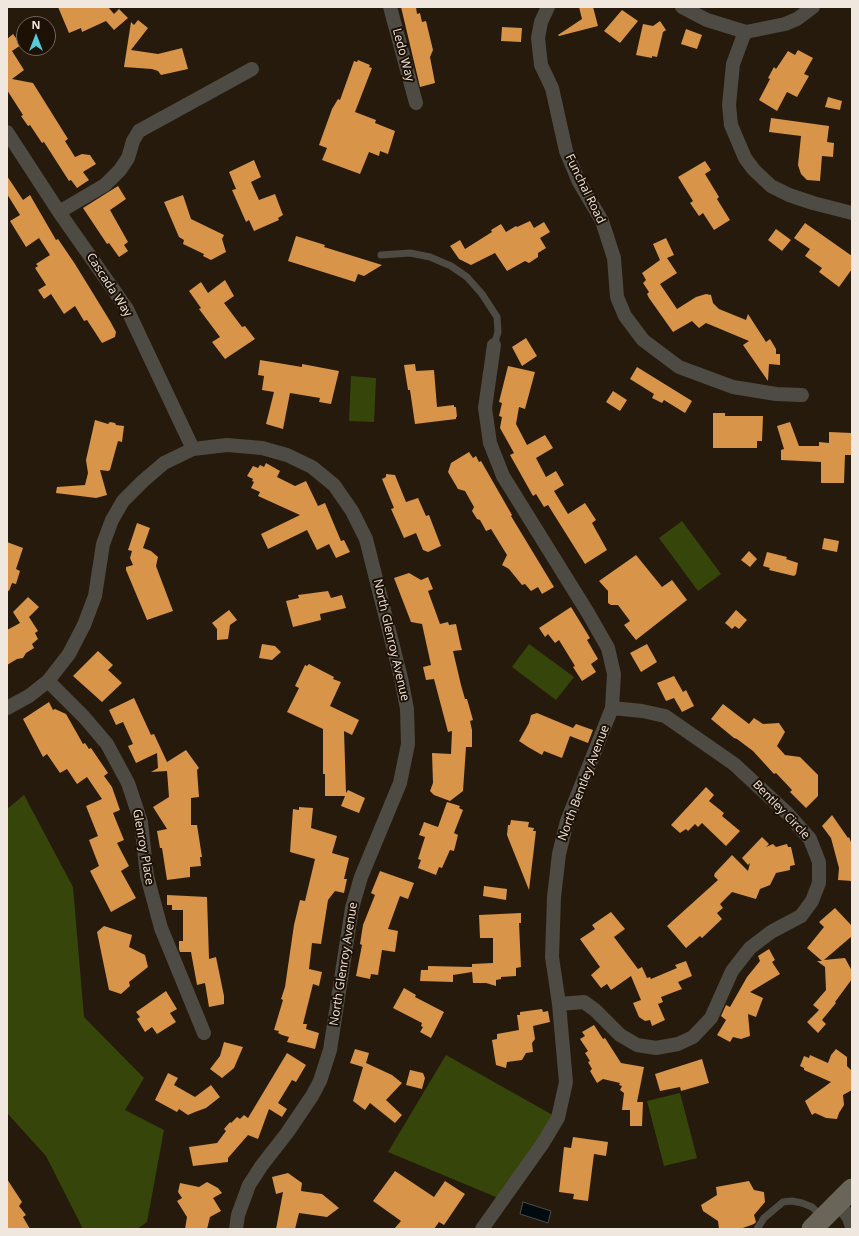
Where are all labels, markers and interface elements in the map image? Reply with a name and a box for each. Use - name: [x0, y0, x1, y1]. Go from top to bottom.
- north arrow: [16, 16, 56, 56]
- text: N: [32, 17, 40, 32]
- street label: Ledo Way: [389, 27, 417, 83]
- street label: Funchal Road: [562, 152, 608, 226]
- street label: Cascada Way: [83, 250, 135, 320]
- street label: North Glenroy Avenue: [370, 578, 412, 702]
- street label: North Bentley Avenue: [555, 723, 613, 843]
- street label: Bentley Circle: [749, 778, 813, 842]
- street label: Glenroy Place: [129, 808, 157, 886]
- street label: North Glenroy Avenue: [327, 901, 361, 1027]

